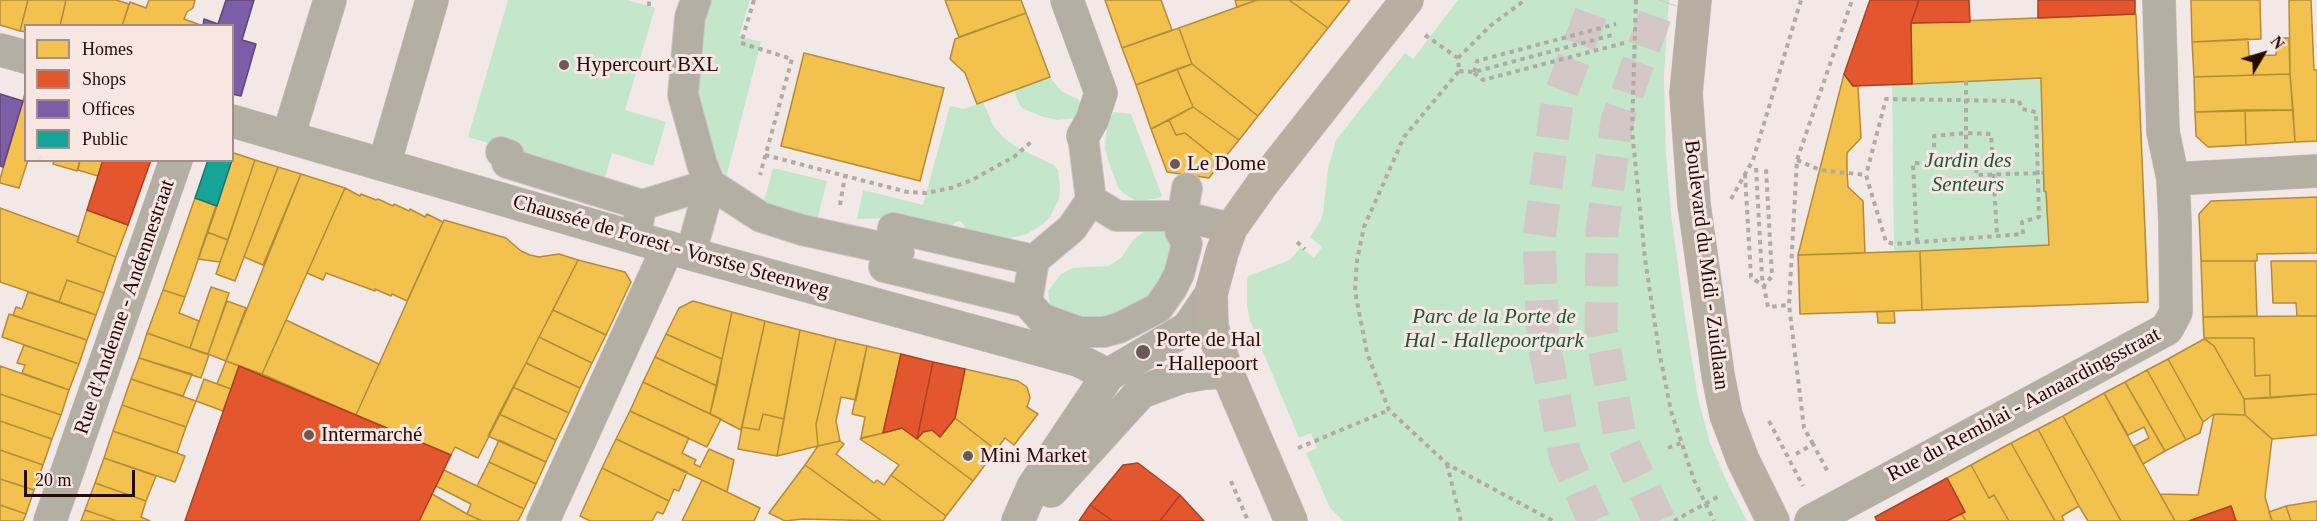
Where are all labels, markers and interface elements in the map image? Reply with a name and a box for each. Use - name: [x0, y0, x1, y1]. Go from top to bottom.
- legend: [24, 24, 234, 162]
- north arrow: [2233, 24, 2293, 84]
- text: N: [2267, 33, 2288, 52]
- text: Homes: [82, 39, 133, 59]
- place label: Hypercourt BXL: [576, 52, 719, 78]
- marker: Hypercourt BXL: [557, 58, 571, 72]
- text: Shops: [82, 69, 126, 89]
- text: Offices: [82, 99, 135, 119]
- text: Public: [82, 129, 128, 149]
- street label: Boulevard du Midi - Zuidlaan: [1678, 138, 1734, 392]
- park label: Jardin des Senteurs: [1924, 148, 2012, 198]
- place label: Le Dome: [1187, 151, 1266, 177]
- marker: Le Dome: [1168, 157, 1182, 171]
- street label: Rue d'Andenne - Andennestraat: [69, 176, 181, 438]
- street label: Chaussée de Forest - Vorstse Steenweg: [510, 190, 832, 304]
- park label: Parc de la Porte de Hal - Hallepoortpark: [1404, 304, 1584, 354]
- street label: Rue du Remblai - Aanaardingsstraat: [1883, 322, 2165, 488]
- place label: Porte de Hal - Hallepoort: [1156, 327, 1261, 377]
- marker: Porte de Hal - Hallepoort: [1134, 343, 1152, 361]
- place label: Intermarché: [321, 422, 422, 448]
- marker: Intermarché: [302, 428, 316, 442]
- place label: Mini Market: [980, 443, 1087, 469]
- marker: Mini Market: [961, 449, 975, 463]
- scale bar: [27, 458, 138, 496]
- text: 20 m: [35, 470, 72, 490]

